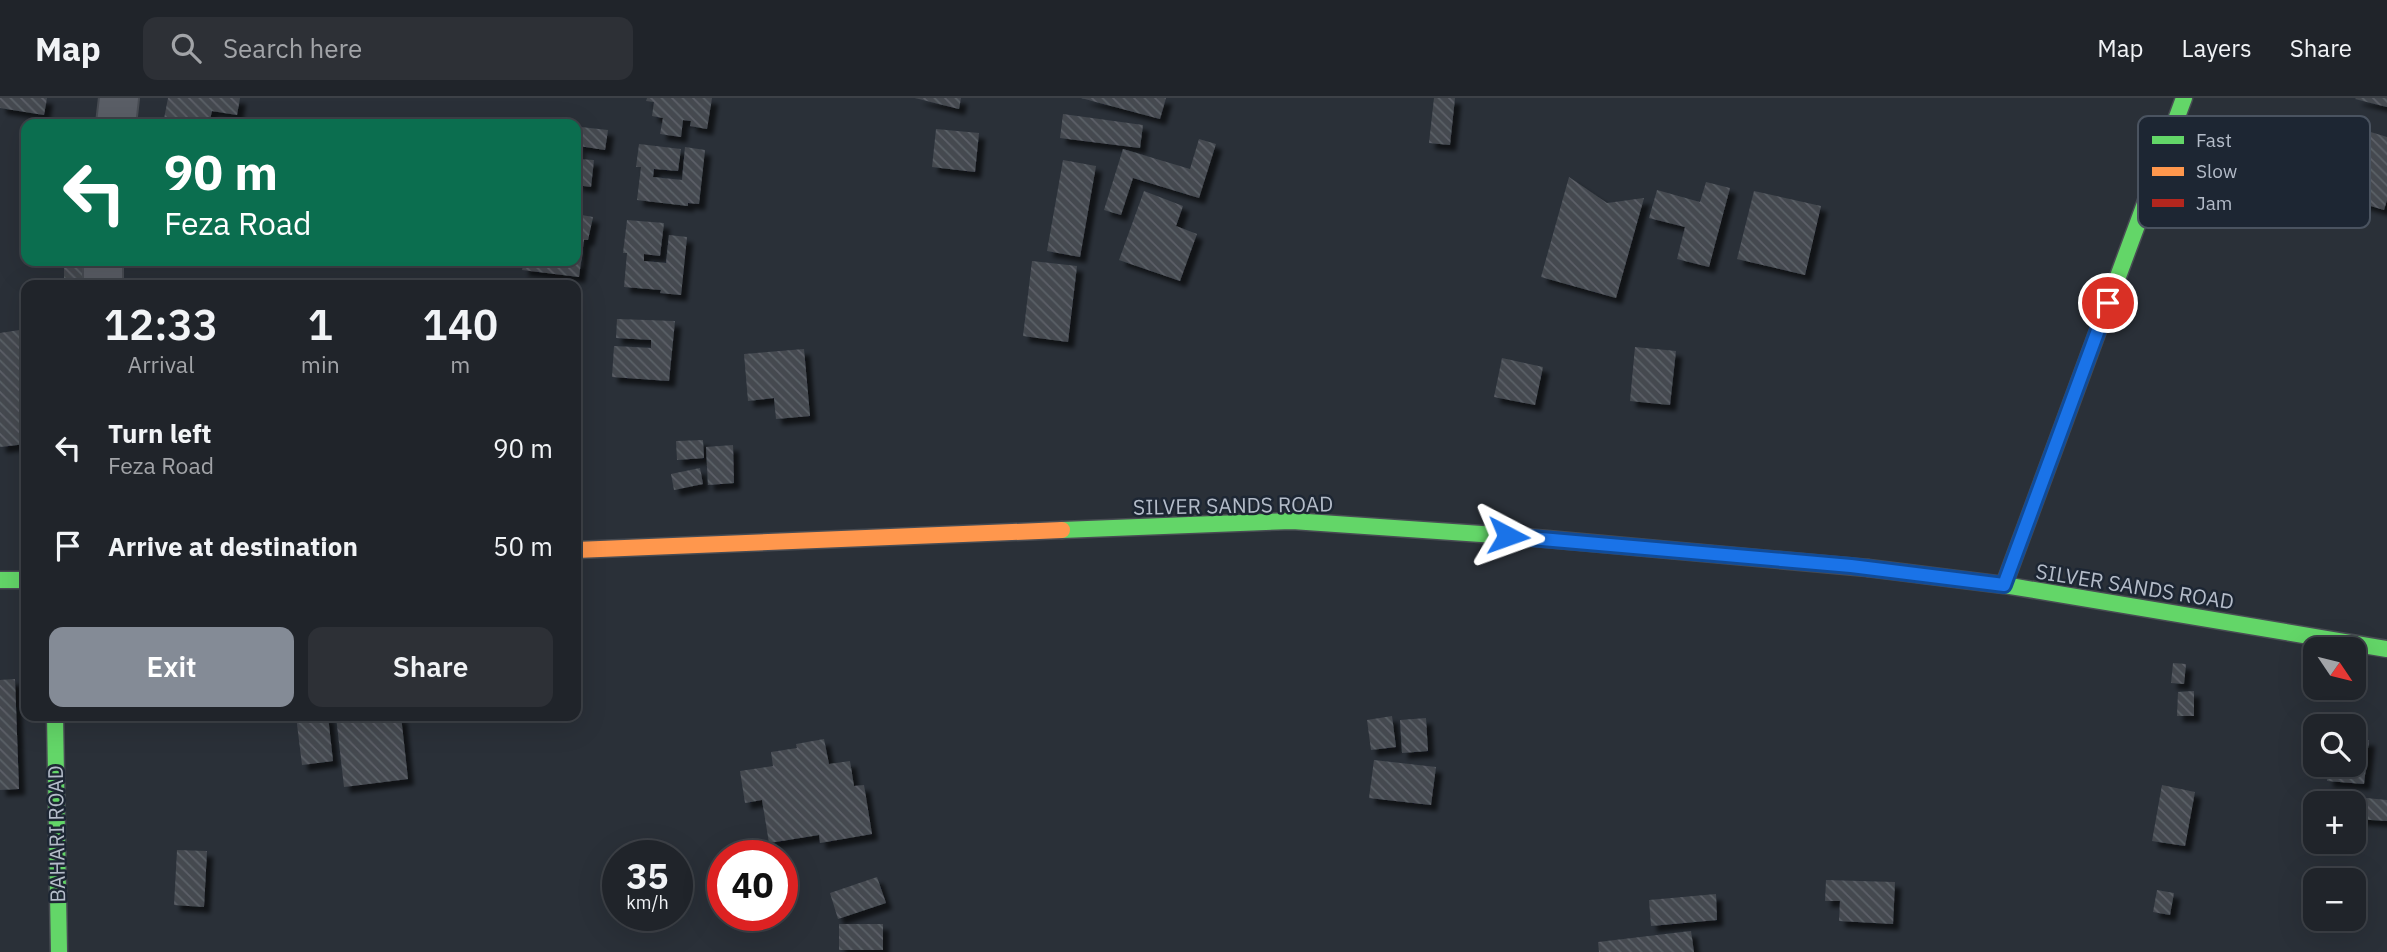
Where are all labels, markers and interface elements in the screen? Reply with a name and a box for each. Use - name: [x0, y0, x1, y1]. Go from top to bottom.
- search box: [143, 17, 633, 80]
- text: Map: [35, 27, 101, 70]
- icon: search: [167, 29, 205, 67]
- text: Search here: [223, 31, 362, 65]
- text: Map: [2097, 32, 2144, 64]
- text: Layers: [2182, 32, 2252, 64]
- text: Share: [2290, 32, 2352, 64]
- legend: [2138, 116, 2370, 228]
- text: Fast: [2196, 128, 2232, 152]
- text: 90 m: [164, 140, 278, 203]
- icon: left: [49, 147, 140, 238]
- text: Slow: [2196, 159, 2237, 183]
- text: Jam: [2196, 191, 2232, 215]
- text: Feza Road: [164, 202, 312, 244]
- pin: [2078, 273, 2138, 333]
- icon: arrive: [2089, 284, 2127, 322]
- text: 12:33: [104, 297, 218, 352]
- text: 1: [308, 297, 333, 352]
- text: 140: [423, 297, 498, 352]
- text: Arrival: [127, 349, 194, 379]
- text: min: [301, 349, 340, 379]
- text: m: [450, 349, 470, 379]
- text: Turn left: [108, 416, 211, 450]
- icon: left: [49, 429, 87, 467]
- text: 90 m: [493, 431, 553, 465]
- text: Feza Road: [108, 450, 214, 480]
- street label: SILVER SANDS ROAD: [1133, 489, 1333, 521]
- position arrow: [1471, 499, 1545, 573]
- icon: arrive: [49, 527, 87, 565]
- text: Arrive at destination: [108, 529, 358, 563]
- text: 50 m: [493, 529, 553, 563]
- street label: SILVER SANDS ROAD: [2034, 557, 2236, 615]
- button: Exit: [49, 627, 294, 707]
- button: Share: [308, 627, 553, 707]
- north arrow: [2303, 637, 2366, 700]
- map controls: [2303, 637, 2366, 931]
- button: search: [2303, 714, 2366, 777]
- street label: BAHARI ROAD: [41, 765, 71, 903]
- button: +: [2303, 791, 2366, 854]
- speed limit sign: 40: [707, 840, 798, 931]
- text: 35: [626, 853, 669, 899]
- button: −: [2303, 868, 2366, 931]
- text: km/h: [626, 891, 669, 914]

